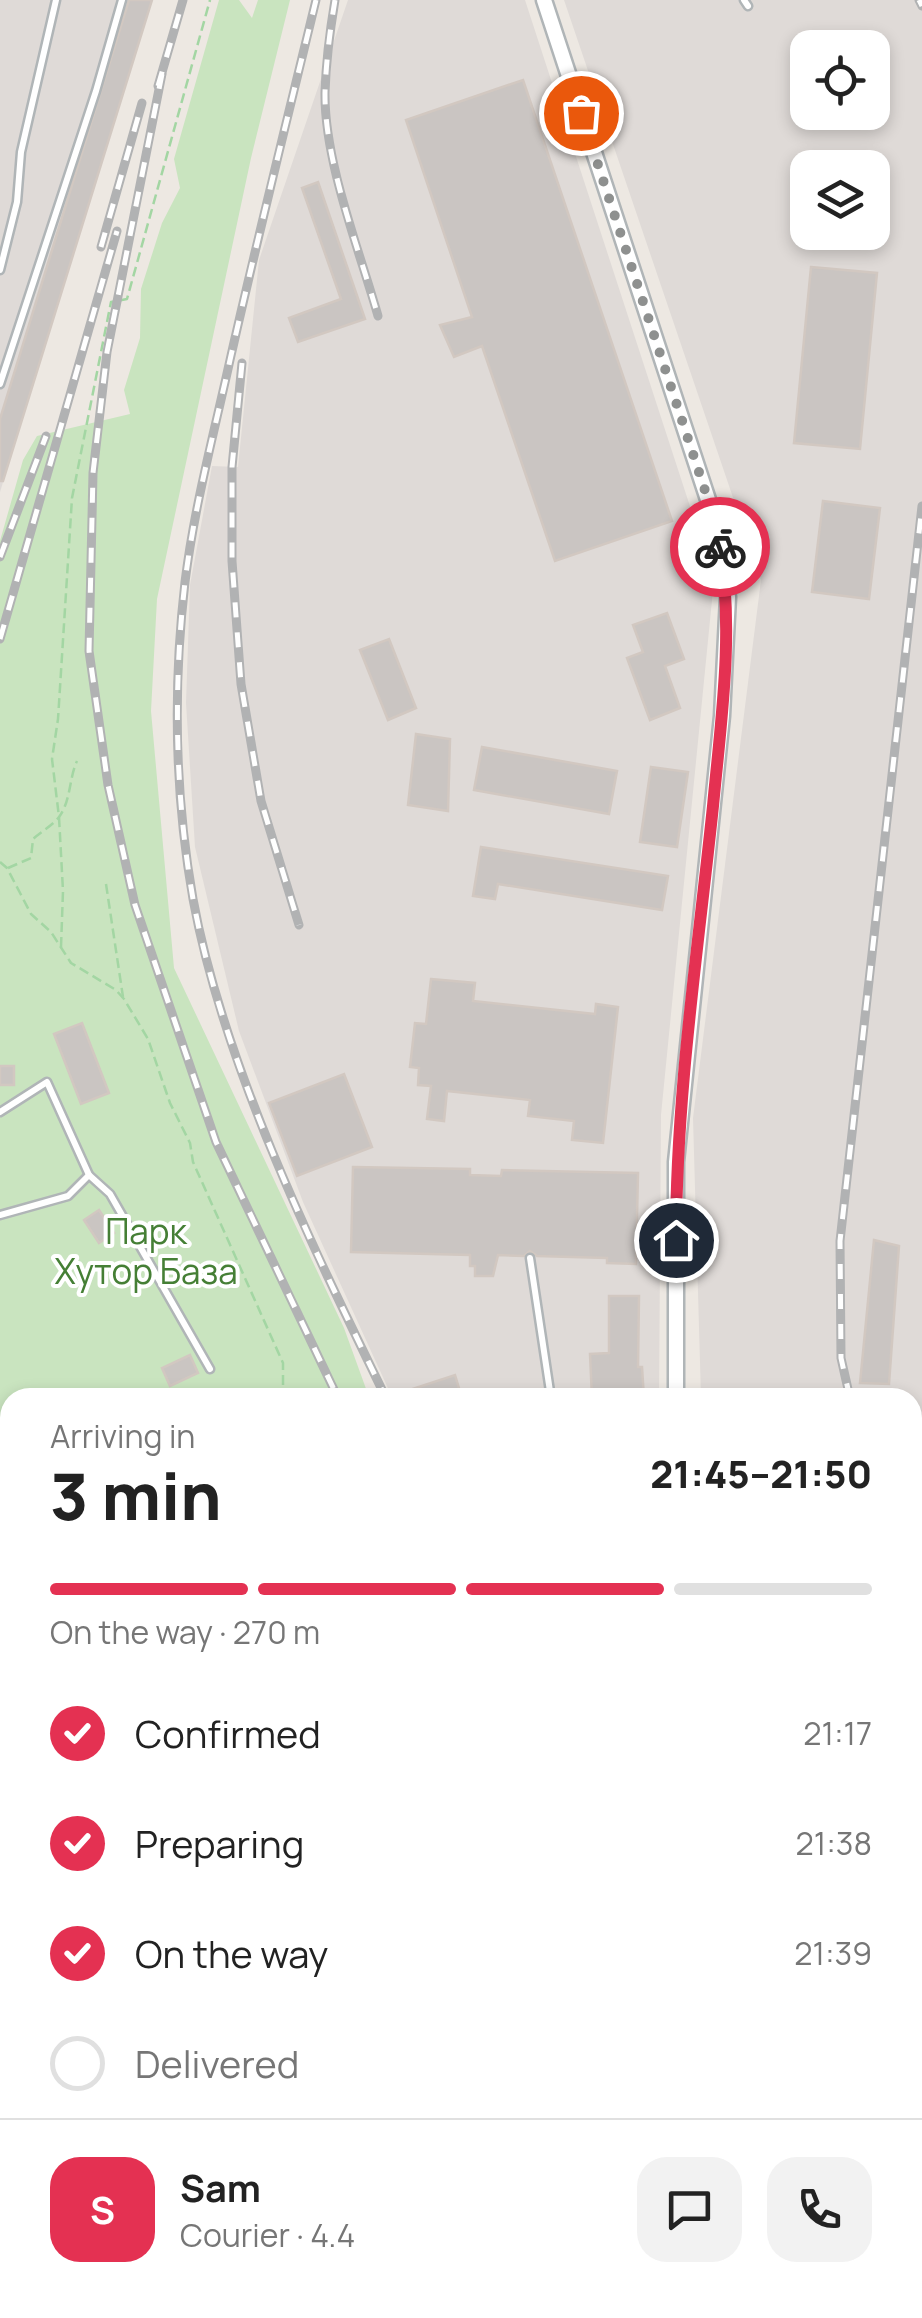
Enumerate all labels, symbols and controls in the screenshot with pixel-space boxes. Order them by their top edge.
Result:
map controls [790,30,890,250]
button: locate [790,30,890,130]
pin [539,71,624,156]
icon: bag [554,86,609,141]
button: layers [790,150,890,250]
courier [670,497,770,597]
icon: bike [693,520,748,575]
pin [634,1198,719,1283]
park label: Парк Хутор База [54,1207,238,1295]
icon: home [649,1213,704,1268]
text: Arriving in [50,1414,195,1458]
text: 21:45–21:50 [650,1447,872,1499]
text: 3 min [50,1451,222,1540]
text: On the way · 270 m [50,1610,320,1654]
icon: check [50,1706,105,1761]
text: Confirmed [135,1707,321,1759]
text: 21:17 [803,1711,872,1755]
icon: check [50,1816,105,1871]
text: Preparing [135,1817,304,1869]
text: 21:38 [795,1821,872,1865]
icon: check [50,1926,105,1981]
text: On the way [135,1927,328,1979]
text: 21:39 [794,1931,872,1975]
text: Delivered [135,2037,299,2089]
button: chat [637,2157,742,2262]
button: phone [767,2157,872,2262]
text: Sam [180,2161,261,2213]
text: S [90,2183,115,2235]
text: Courier · 4.4 [180,2213,355,2257]

